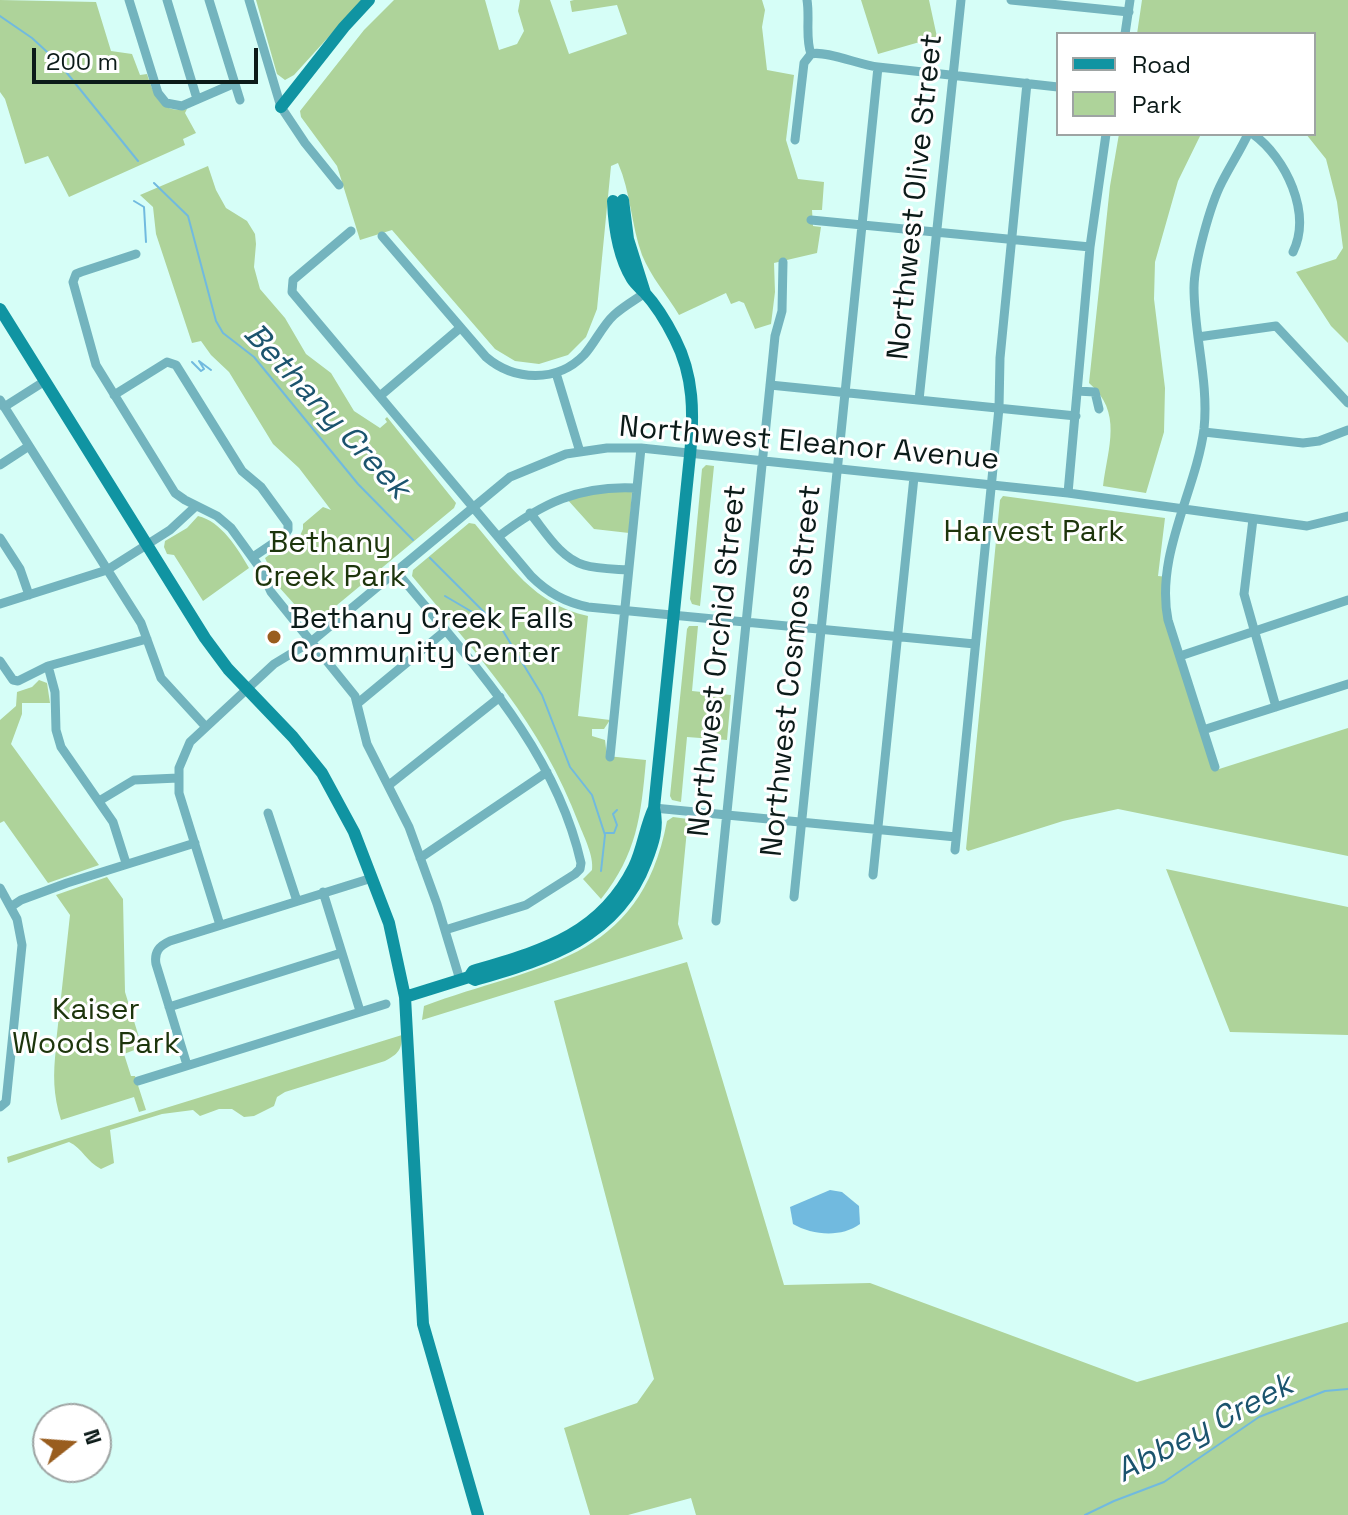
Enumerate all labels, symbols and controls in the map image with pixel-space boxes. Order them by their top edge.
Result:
scale bar [36,32,262,82]
street label: Northwest Olive Street [881,32,951,362]
legend [1056,32,1316,136]
text: 200 m [46,46,118,77]
text: Road [1132,49,1191,80]
text: Park [1132,89,1182,120]
water label: Bethany Creek [235,316,417,508]
street label: Northwest Eleanor Avenue [617,409,1001,479]
street label: Northwest Orchid Street [682,483,754,839]
street label: Northwest Cosmos Street [755,483,829,859]
park label: Harvest Park [944,515,1124,551]
park label: Bethany Creek Park [254,526,406,596]
place label: Bethany Creek Falls Community Center [290,602,574,672]
marker: Bethany Creek Falls Community Center [265,628,283,646]
park label: Kaiser Woods Park [12,993,180,1064]
water label: Abbey Creek [1110,1366,1300,1492]
north arrow [32,1403,112,1483]
text: N [77,1425,109,1448]

